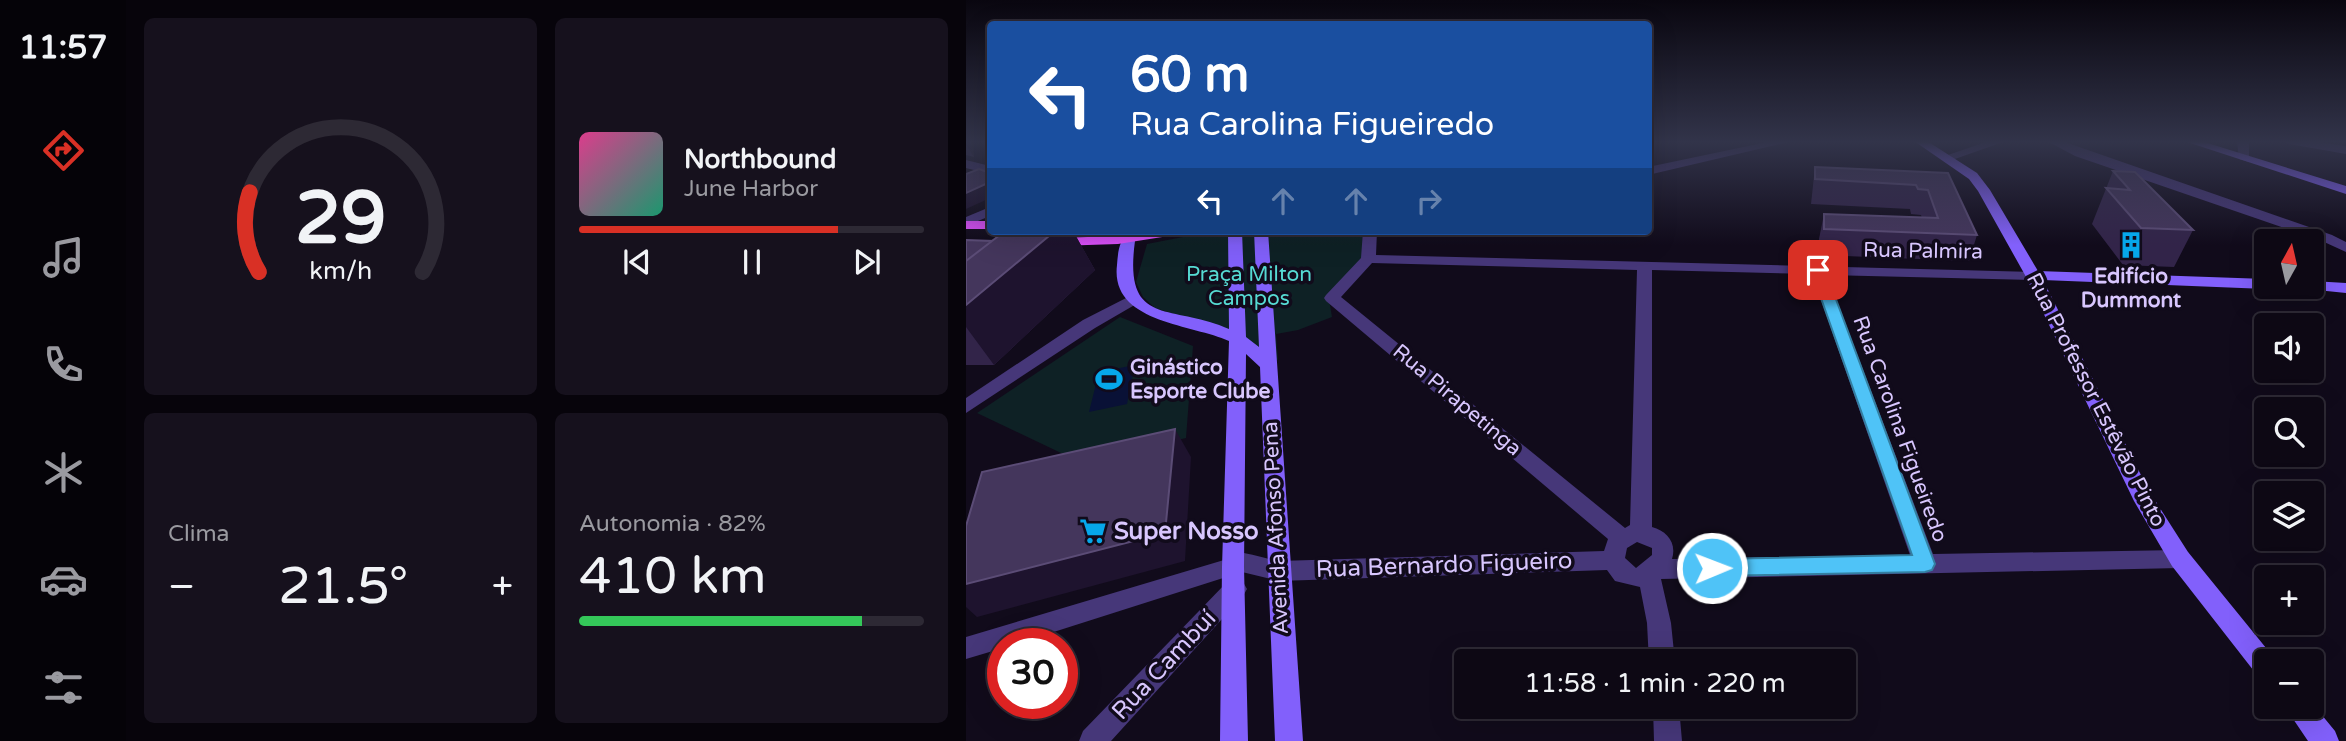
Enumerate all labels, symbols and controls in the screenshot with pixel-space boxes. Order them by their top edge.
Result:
text: 11:57 [19,29,107,67]
text: 60 m [1130,46,1249,105]
icon: left [1015,49,1106,140]
text: Rua Carolina Figueiredo [1130,106,1494,144]
icon: directions [39,126,88,175]
text: Northbound [684,144,836,175]
text: June Harbor [684,175,818,203]
text: 29 [295,176,386,264]
icon: left [1191,182,1229,220]
icon: ahead [1264,182,1302,220]
icon: ahead [1337,182,1375,220]
icon: right [1410,182,1448,220]
north arrow [2254,229,2324,299]
map controls [2254,229,2324,719]
building icon: Edifício Dummont [2116,230,2146,260]
icon: music [39,233,88,282]
street label: Rua Palmira [1863,237,1983,265]
pin [1788,240,1848,300]
icon: previous [618,243,656,281]
icon: pause [733,243,771,281]
icon: next [848,243,886,281]
icon: arrive [1799,251,1837,289]
text: km/h [309,256,372,286]
park label: Praça Milton Campos [1186,262,1312,311]
place label: Edifício Dummont [2081,264,2181,313]
street label: Rua Professor Estêvão Pinto [2021,269,2171,531]
street label: Rua Carolina Figueiredo [1847,312,1953,546]
button: sound [2254,313,2324,383]
street label: Rua Pirapetinga [1388,339,1526,461]
icon: phone [39,340,88,389]
place label: Ginástico Esporte Clube [1130,355,1270,404]
sports icon: Ginástico Esporte Clube [1094,364,1124,394]
button: search [2254,397,2324,467]
street label: Avenida Afonso Pena [1258,421,1294,635]
icon: climate [39,448,88,497]
button: layers [2254,481,2324,551]
text: Autonomia · 82% [579,510,766,538]
supermarket icon: Super Nosso [1078,516,1108,546]
place label: Super Nosso [1114,517,1259,546]
text: Clima [168,520,229,548]
position arrow [1675,531,1749,605]
text: 410 km [579,545,767,608]
street label: Rua Bernardo Figueiro [1315,546,1573,584]
icon: car [39,555,88,604]
text: 21.5° [278,555,408,618]
text: − [168,564,195,610]
text: + [492,564,513,610]
button: + [2254,565,2324,635]
street label: Rua Cambuí [1106,604,1222,726]
speed limit sign: 30 [987,628,1078,719]
button: − [2254,649,2324,719]
icon: filters [39,663,88,712]
text: 11:58 · 1 min · 220 m [1524,668,1786,699]

